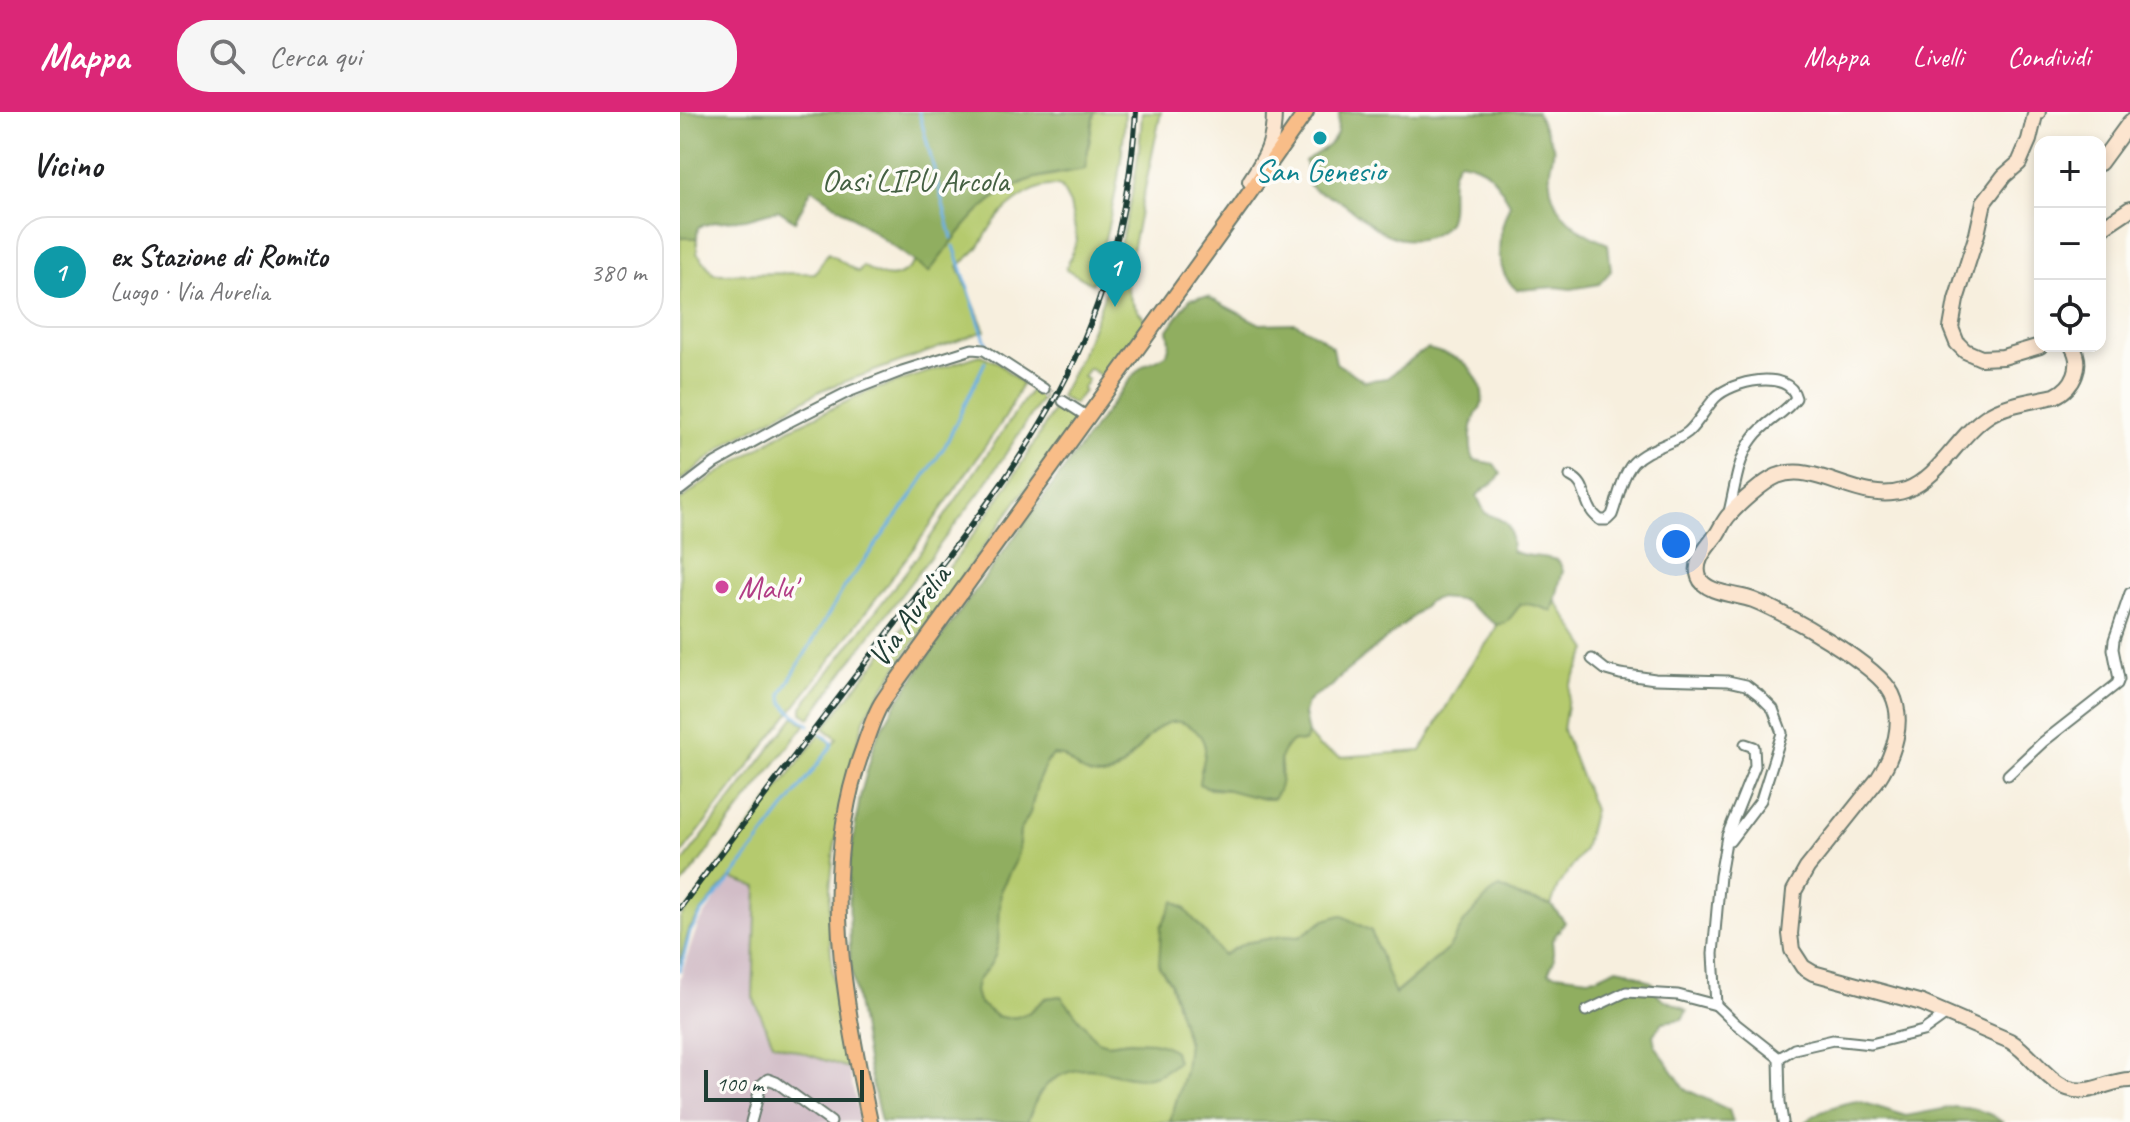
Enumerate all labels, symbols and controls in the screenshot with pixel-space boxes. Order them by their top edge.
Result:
search box [177,20,737,92]
text: Mappa [40,33,129,80]
icon: search [205,34,249,78]
text: Cerca qui [269,37,362,75]
text: Mappa [1804,39,1869,74]
text: Livelli [1913,39,1963,74]
text: Condividi [2007,39,2090,74]
marker: San Genesio [1311,129,1329,147]
map controls [2034,136,2106,352]
button: + [2034,136,2106,208]
text: Vicino [32,143,102,186]
place label: San Genesio [1255,150,1389,191]
park label: Oasi LIPU Arcola [821,160,1011,201]
button: − [2034,208,2106,280]
text: ex Stazione di Romito [110,237,328,275]
pin: 1 [1089,241,1141,307]
text: 1 [54,256,66,289]
text: 380 m [590,256,646,289]
text: Luogo · Via Aurelia [110,275,269,308]
button: locate [2034,280,2106,352]
your location [1656,524,1696,564]
street label: Via Aurelia [858,554,962,675]
place label: Malu' [738,567,802,608]
marker: Malu' [713,578,731,596]
scale bar [704,1066,864,1102]
text: 100 m [716,1070,763,1098]

